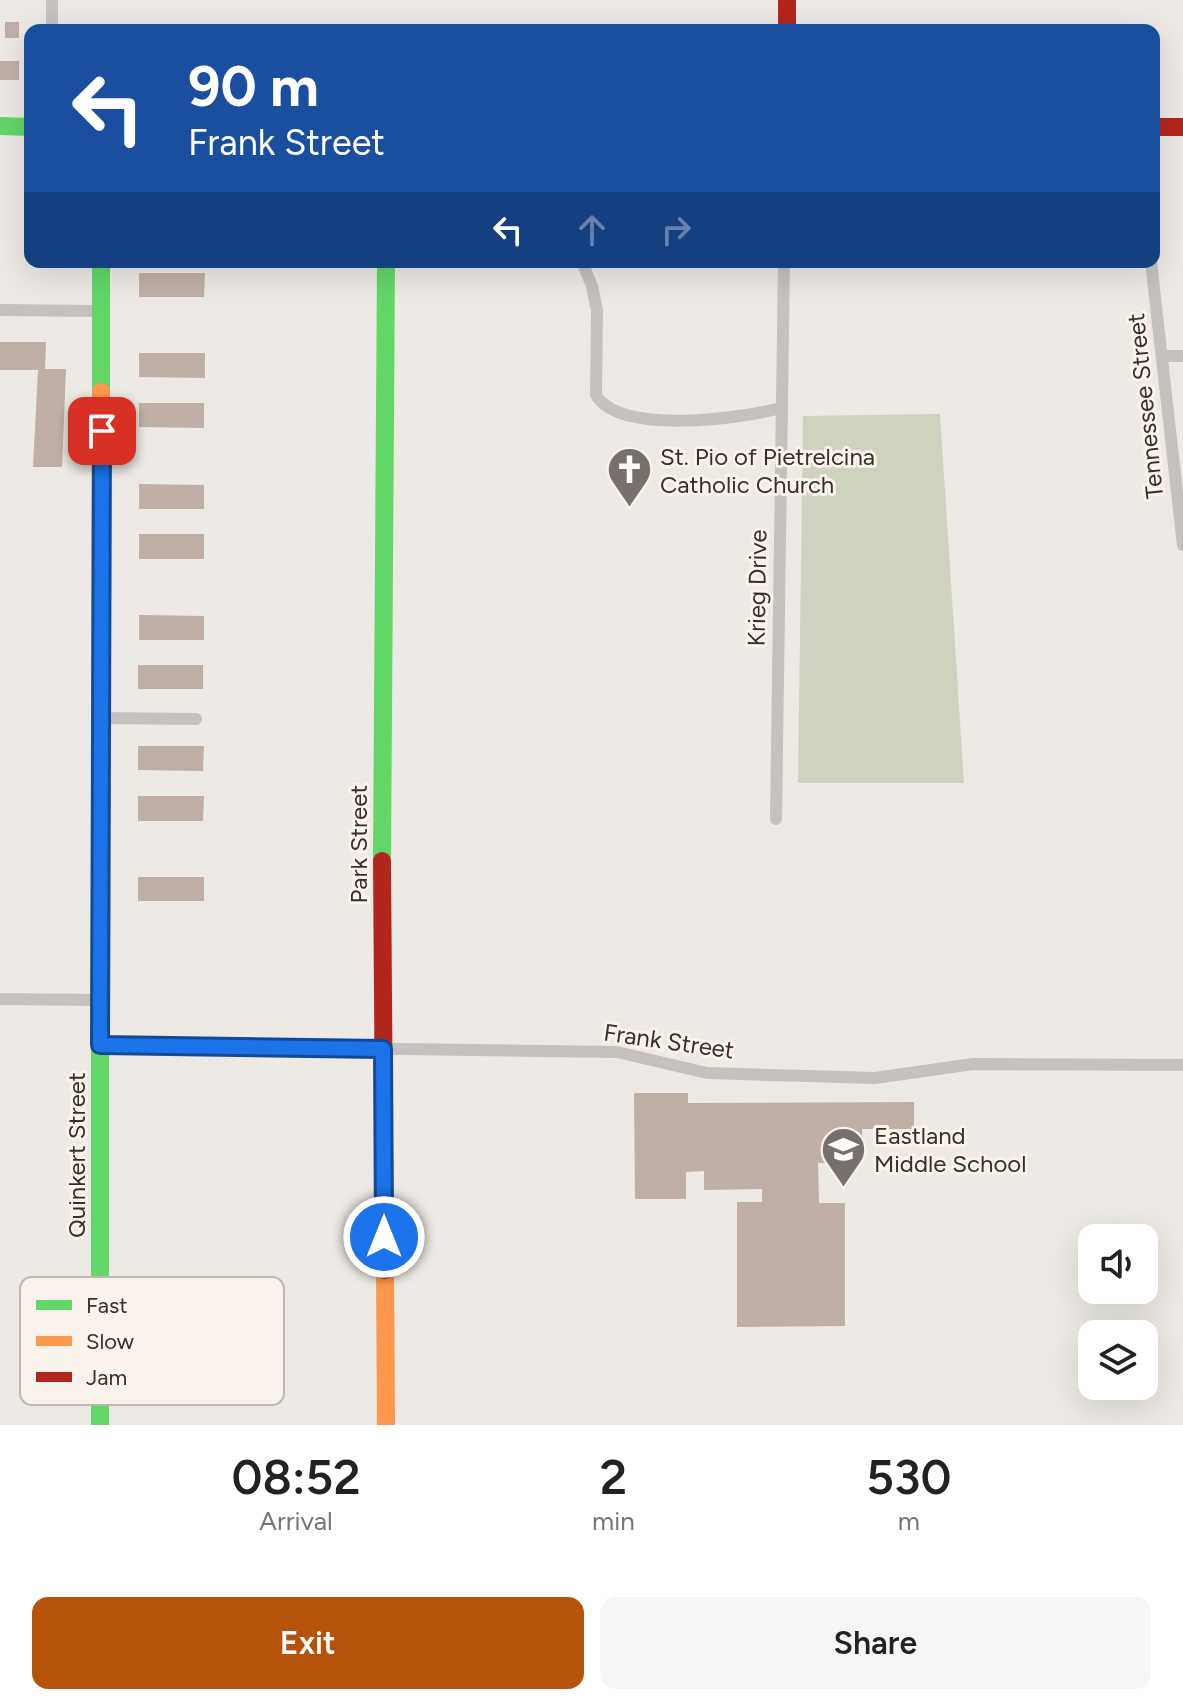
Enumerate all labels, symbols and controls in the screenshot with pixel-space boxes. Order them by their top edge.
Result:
text: 90 m [188,53,319,120]
icon: left [56,56,160,160]
text: Frank Street [188,121,385,164]
icon: left [486,208,530,252]
icon: ahead [570,208,614,252]
icon: right [654,208,698,252]
street label: Tennessee Street [1121,312,1169,500]
pin [68,397,136,465]
icon: arrive [80,409,124,453]
place label: St. Pio of Pietrelcina Catholic Church [660,442,875,499]
church icon: St. Pio of Pietrelcina Catholic Church [605,446,653,509]
street label: Krieg Drive [741,529,773,647]
street label: Park Street [344,785,373,903]
street label: Frank Street [602,1018,736,1064]
street label: Quinkert Street [62,1072,91,1238]
place label: Eastland Middle School [874,1121,1027,1178]
school or university icon: Eastland Middle School [819,1125,867,1188]
position arrow [342,1195,426,1279]
map controls [1078,1224,1158,1400]
button: sound [1078,1224,1158,1304]
legend [20,1277,284,1405]
text: Fast [86,1292,128,1319]
button: layers [1078,1320,1158,1400]
text: Slow [86,1328,135,1355]
text: Jam [86,1364,127,1391]
text: 08:52 [232,1448,361,1506]
text: 2 [600,1448,627,1506]
text: 530 [866,1448,951,1506]
text: Arrival [259,1505,333,1537]
text: min [592,1505,635,1537]
text: m [898,1505,920,1537]
button: Exit [32,1597,584,1689]
button: Share [600,1597,1151,1689]

